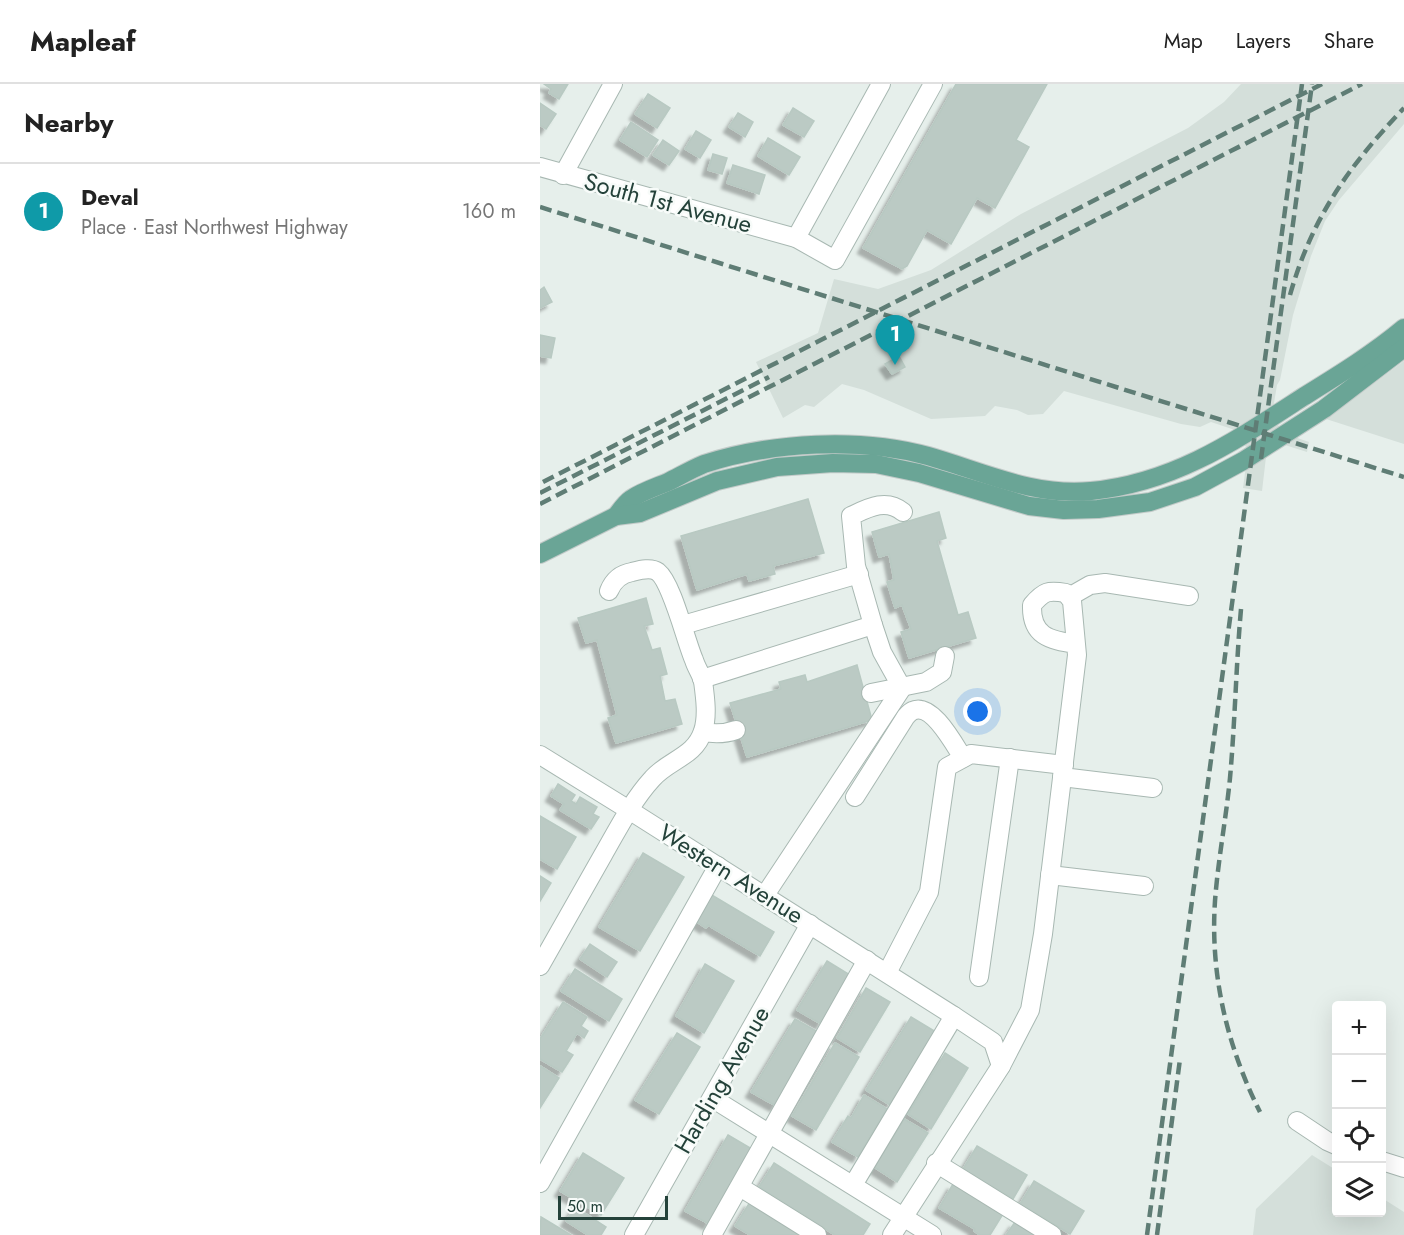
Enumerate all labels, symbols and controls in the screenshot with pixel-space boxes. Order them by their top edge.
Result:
text: Mapleaf [30,21,136,62]
text: Map [1164,26,1203,56]
text: Layers [1236,26,1291,56]
text: Share [1324,26,1374,56]
text: Nearby [24,104,113,142]
street label: South 1st Avenue [580,163,756,242]
text: Deval [81,181,139,213]
text: 1 [38,197,49,226]
text: 160 m [462,197,516,226]
text: Place · East Northwest Highway [81,213,348,242]
pin: 1 [876,316,914,365]
your location [963,697,992,726]
street label: Western Avenue [652,815,810,932]
street label: Harding Avenue [665,1000,778,1160]
map controls [1332,1001,1386,1217]
button: + [1332,1001,1386,1055]
button: − [1332,1055,1386,1109]
button: locate [1332,1109,1386,1163]
button: layers [1332,1163,1386,1217]
scale bar [558,1193,668,1220]
text: 50 m [567,1195,603,1218]

